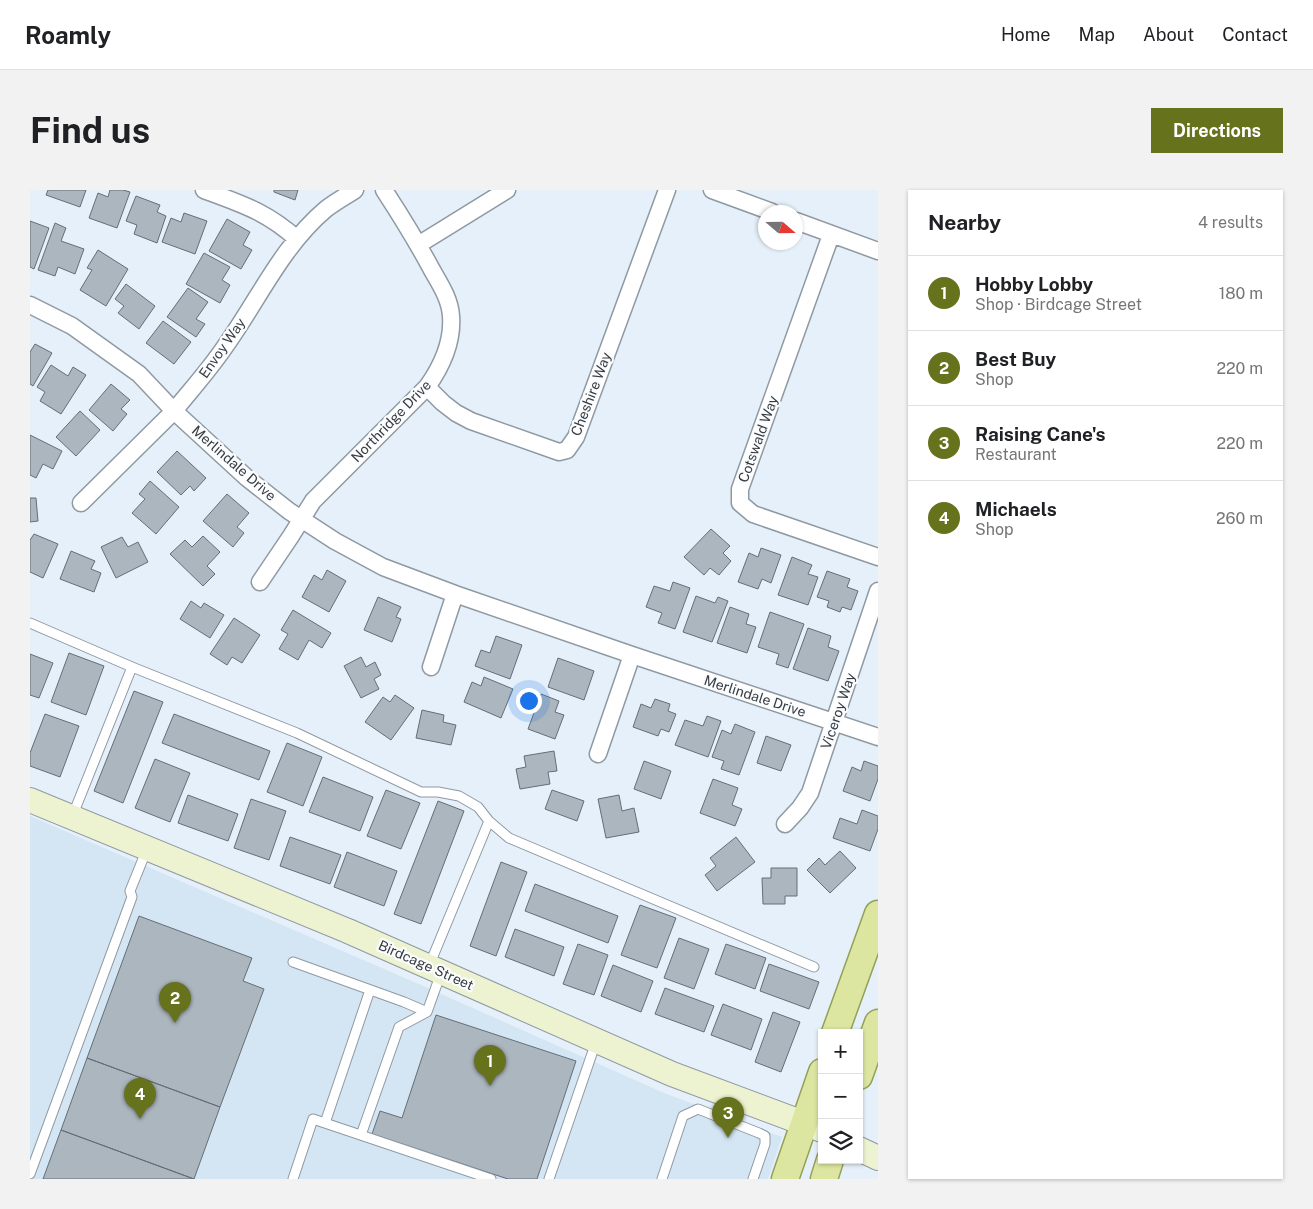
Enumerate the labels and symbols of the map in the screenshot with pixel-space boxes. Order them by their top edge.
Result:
north arrow [758,205,803,250]
street label: Envoy Way [196,315,249,381]
street label: Cheshire Way [568,349,614,438]
street label: Northridge Drive [348,377,434,465]
street label: Cotswald Way [735,393,781,485]
street label: Merlindale Drive [189,422,279,504]
street label: Viceroy Way [817,670,859,751]
street label: Merlindale Drive [702,672,808,720]
your location [516,688,542,714]
street label: Birdcage Street [376,937,476,993]
pin: 2 [159,982,191,1023]
pin: 1 [474,1045,506,1086]
pin: 4 [124,1078,156,1119]
pin: 3 [712,1097,744,1138]

